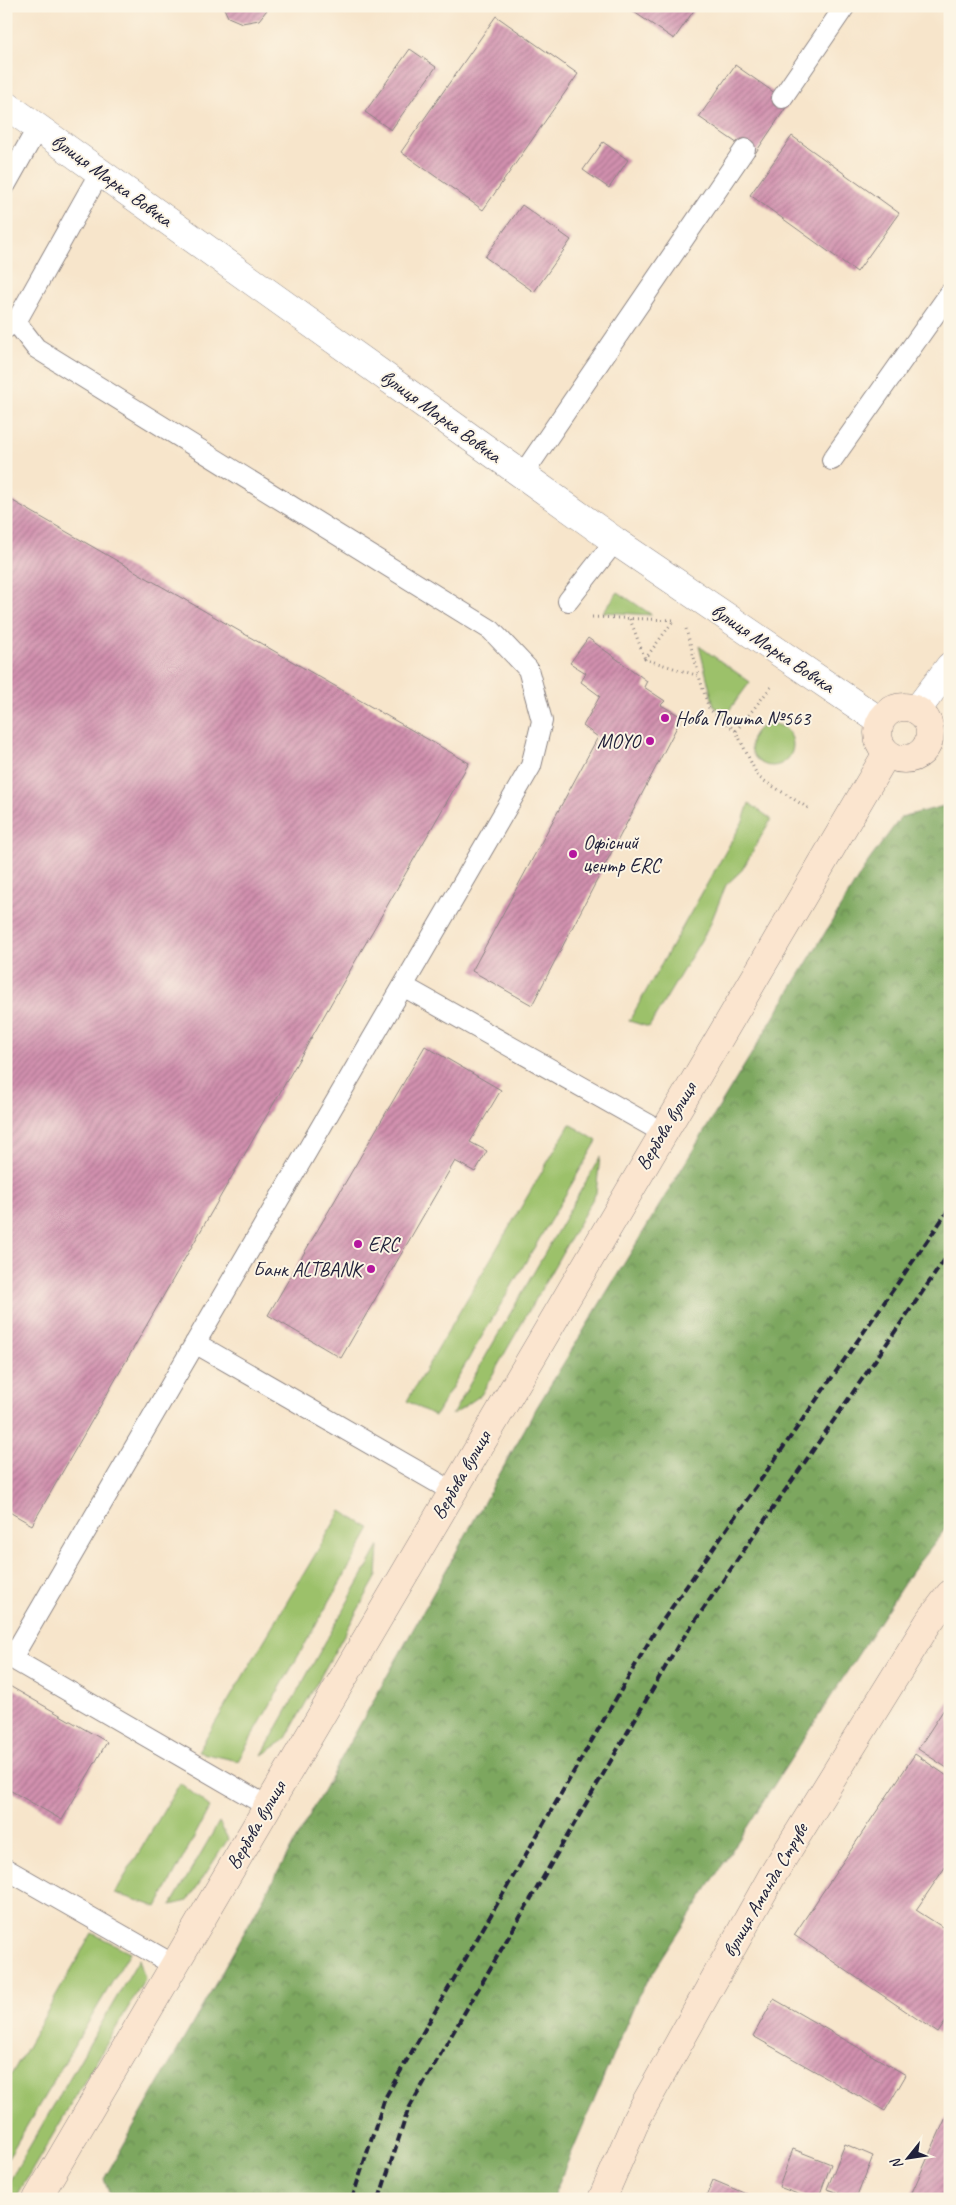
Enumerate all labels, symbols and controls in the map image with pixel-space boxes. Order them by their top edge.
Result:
street label: вулиця Марка Вовчка [47,128,178,233]
street label: вулиця Марка Вовчка [376,364,507,469]
street label: вулиця Марка Вовчка [707,598,840,699]
place label: Нова Пошта №563 [675,706,812,731]
marker: Нова Пошта №563 [659,712,671,724]
place label: MOYO [597,729,642,754]
marker: MOYO [644,735,656,747]
place label: Офісний центр ERC [583,830,663,878]
marker: Офісний центр ERC [567,848,579,860]
street label: Вербова вулиця [630,1076,703,1175]
place label: ERC [368,1232,401,1257]
marker: ERC [352,1238,364,1250]
place label: Банк ALTBANK [253,1257,364,1282]
marker: Банк ALTBANK [365,1263,377,1275]
street label: Вербова вулиця [426,1424,497,1524]
street label: Вербова вулиця [221,1774,292,1874]
street label: вулиця Аманда Струве [717,1817,814,1961]
north arrow [884,2132,934,2182]
text: N [886,2154,907,2172]

